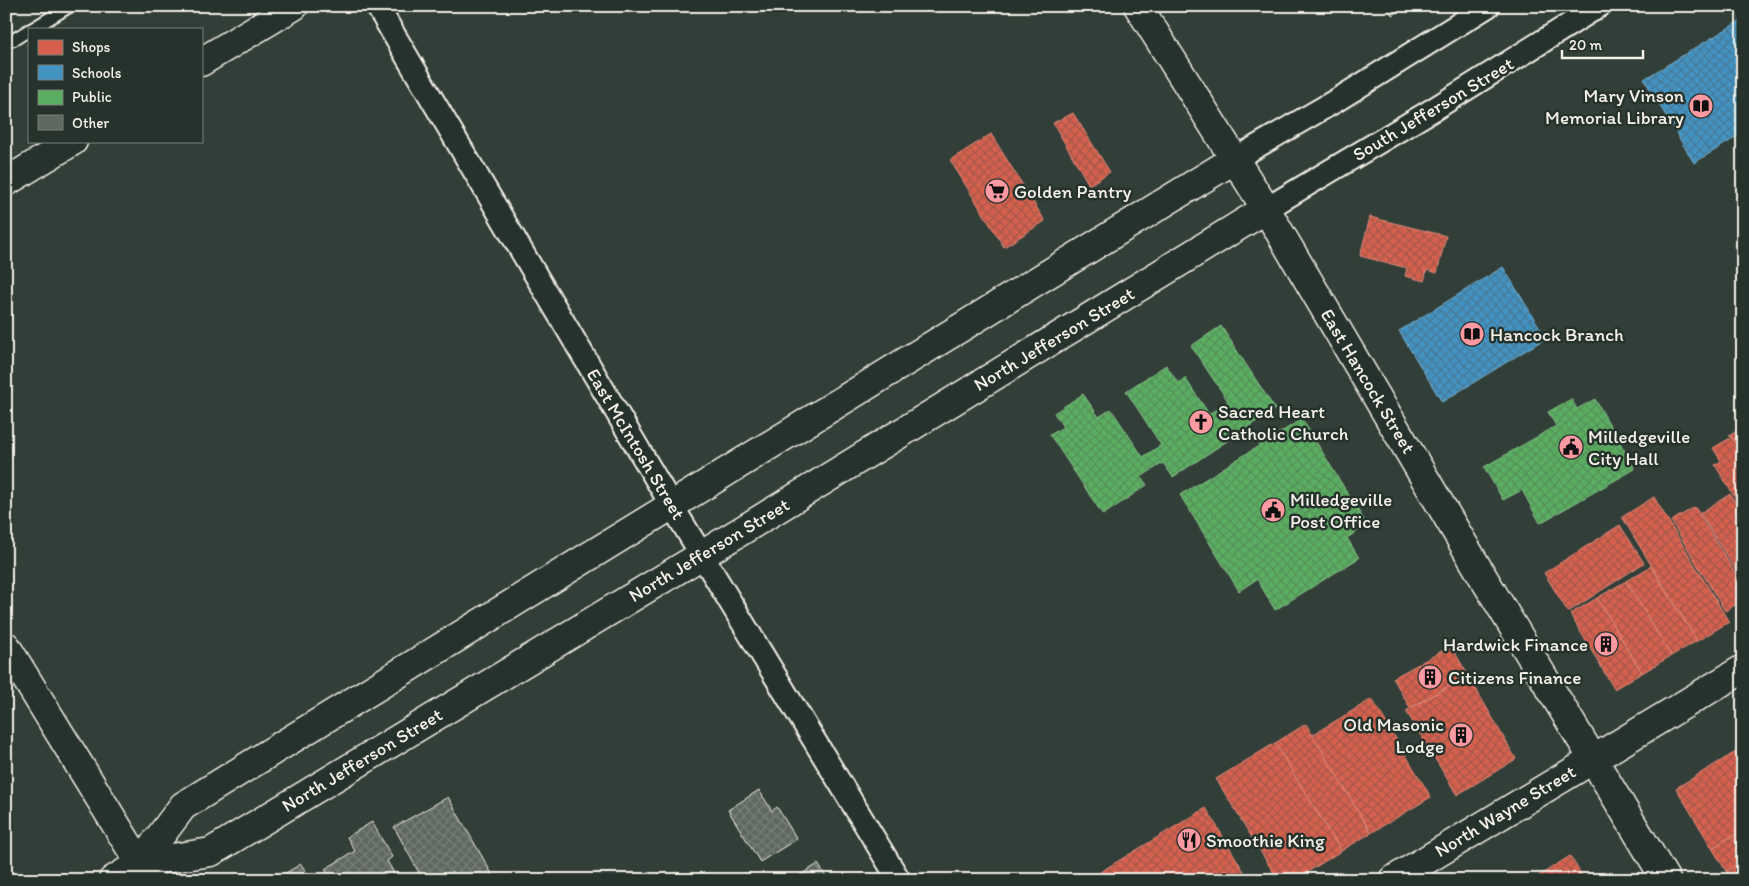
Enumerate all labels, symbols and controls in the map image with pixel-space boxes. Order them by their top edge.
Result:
legend [28,28,202,142]
scale bar [1562,28,1643,60]
text: 20 m [1569,36,1603,54]
text: Shops [72,38,111,56]
street label: South Jefferson Street [1348,52,1518,166]
text: Schools [72,64,122,82]
place label: Mary Vinson Memorial Library [1545,84,1684,129]
text: Public [72,88,112,106]
library icon: Mary Vinson Memorial Library [1688,93,1714,119]
text: Other [72,114,109,132]
supermarket icon: Golden Pantry [984,178,1010,204]
place label: Golden Pantry [1014,180,1132,203]
street label: North Jefferson Street [969,282,1139,396]
street label: East Hancock Street [1316,304,1420,458]
library icon: Hancock Branch [1459,321,1485,347]
place label: Hancock Branch [1490,323,1624,346]
street label: East McIntosh Street [582,364,690,524]
place label: Sacred Heart Catholic Church [1218,400,1349,445]
church icon: Sacred Heart Catholic Church [1188,409,1214,435]
place label: Milledgeville City Hall [1588,425,1690,470]
public building icon: Milledgeville City Hall [1558,434,1584,460]
place label: Milledgeville Post Office [1290,488,1392,533]
street label: North Jefferson Street [624,493,794,607]
public building icon: Milledgeville Post Office [1260,497,1286,523]
building icon: Hardwick Finance [1593,631,1619,657]
place label: Hardwick Finance [1443,633,1588,656]
building icon: Citizens Finance [1417,664,1443,690]
place label: Citizens Finance [1448,666,1581,689]
street label: North Jefferson Street [277,703,447,817]
place label: Old Masonic Lodge [1343,713,1444,758]
building icon: Old Masonic Lodge [1448,722,1474,748]
street label: North Wayne Street [1430,760,1580,862]
restaurant icon: Smoothie King [1176,827,1202,853]
place label: Smoothie King [1206,829,1325,852]

